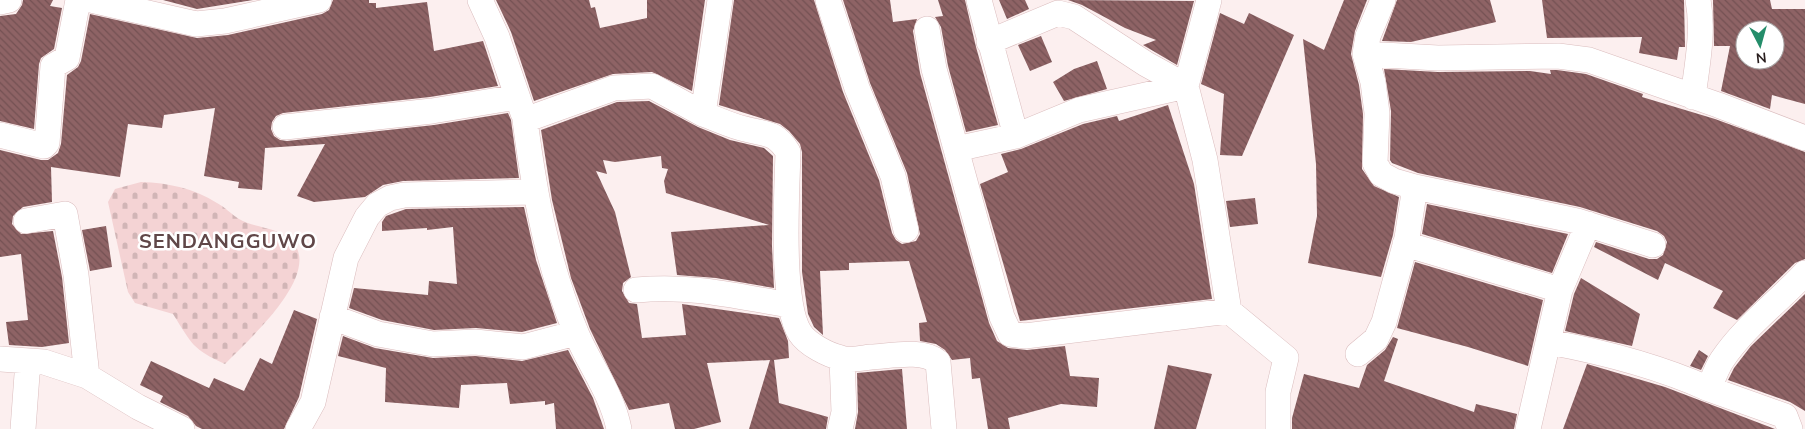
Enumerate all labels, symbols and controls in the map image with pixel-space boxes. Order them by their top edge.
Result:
north arrow [1735,20,1785,70]
text: N [1755,48,1768,67]
district label: SENDANGGUWO [139,228,317,253]

